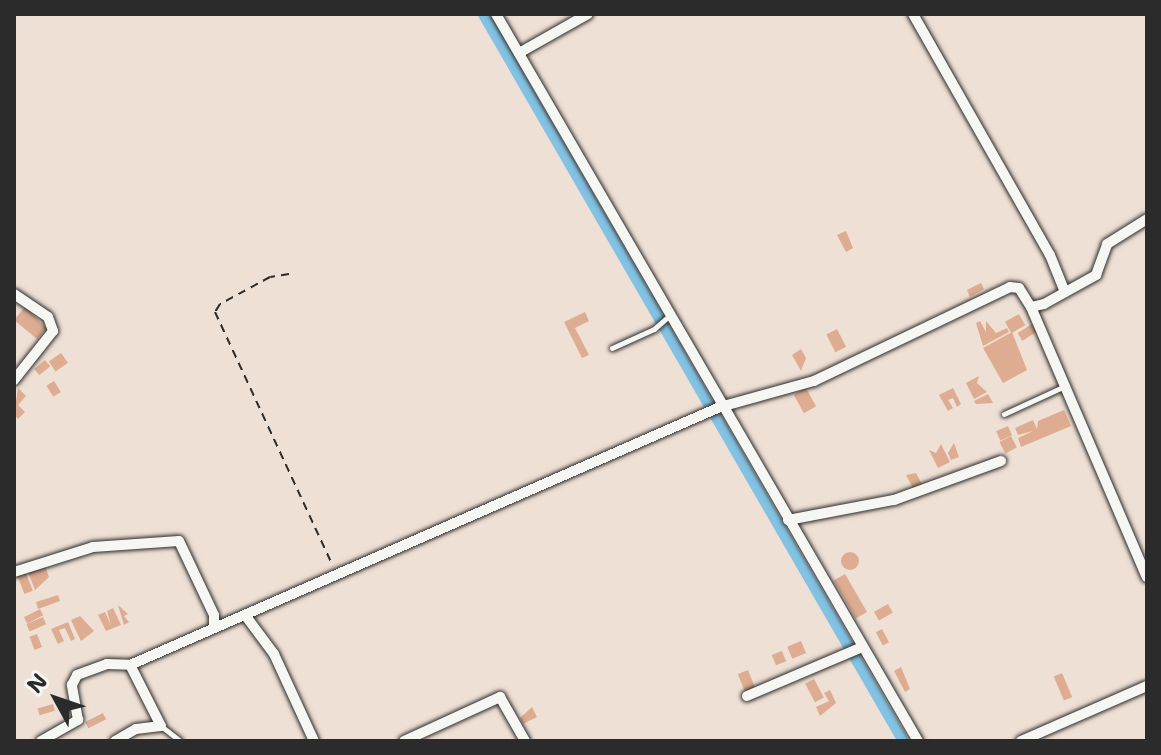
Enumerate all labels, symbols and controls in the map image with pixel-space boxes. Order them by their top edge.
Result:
north arrow [16,659,96,739]
text: N [21,667,54,699]

